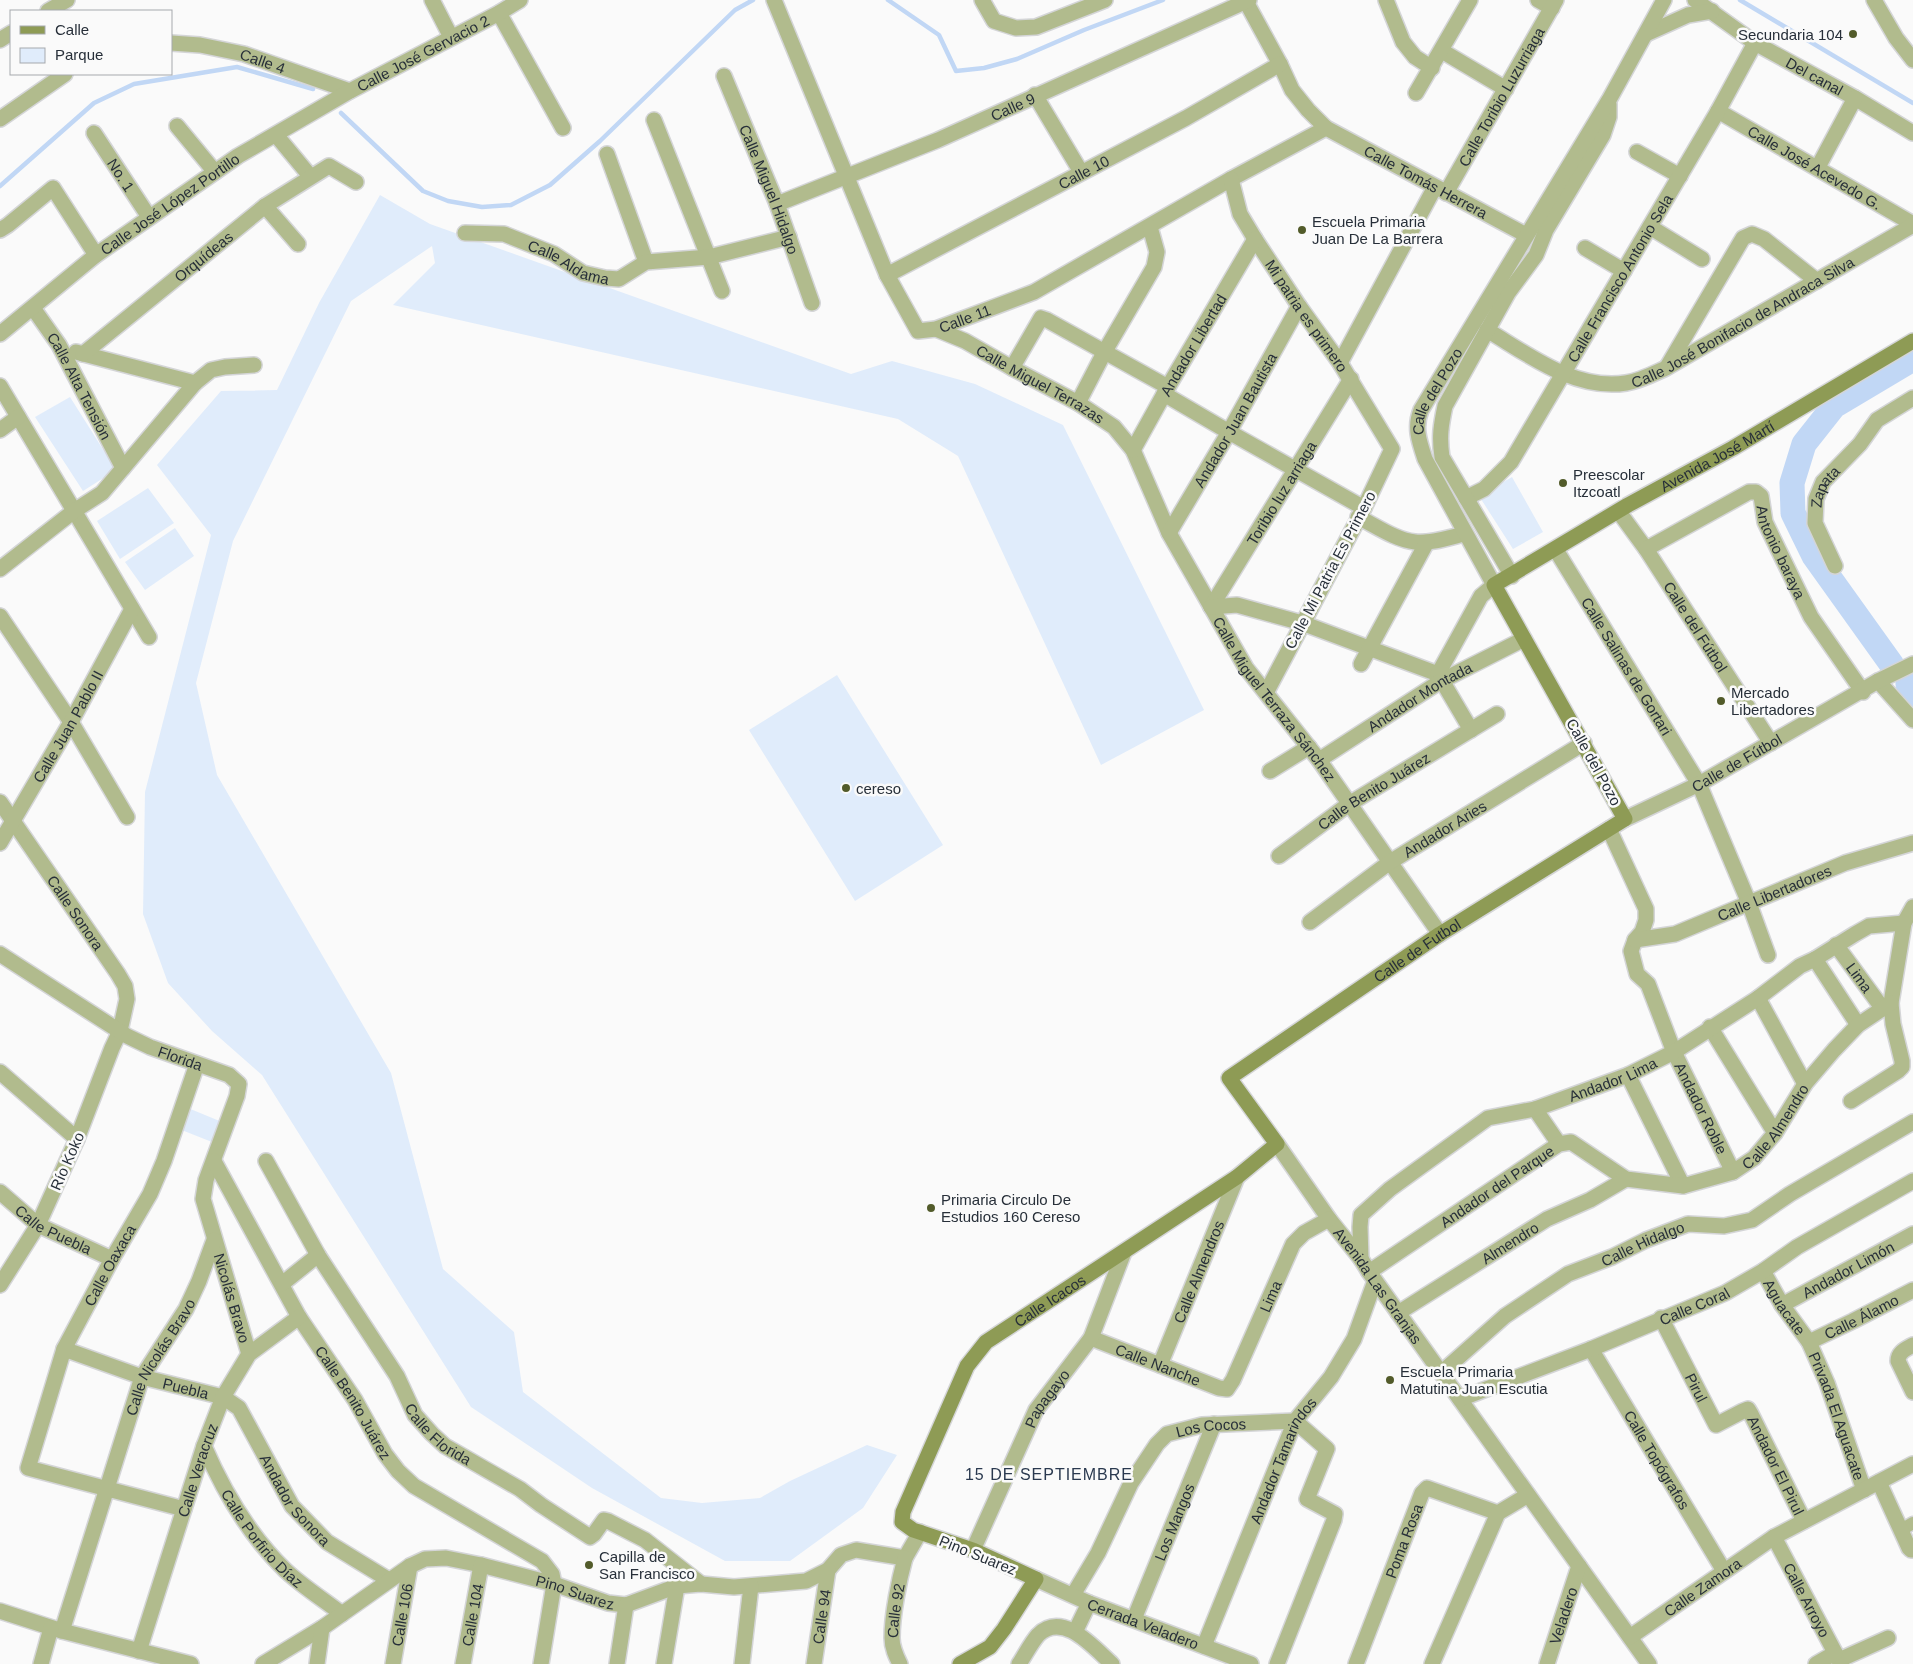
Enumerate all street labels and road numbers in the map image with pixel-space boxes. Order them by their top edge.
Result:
street label: Calle José Gervacio 2 [354,11,492,95]
street label: Calle Toribio Luzurriaga [1455,23,1548,169]
street label: Calle 4 [238,45,288,76]
street label: Del canal [1783,53,1846,98]
street label: Calle 9 [988,89,1037,124]
street label: Calle Miguel Hidalgo [736,122,802,256]
street label: Calle José Acevedo G. [1745,122,1885,213]
street label: Calle Tomás Herrera [1361,142,1491,222]
street label: Calle José López Portillo [97,150,242,258]
street label: Calle 10 [1055,151,1112,192]
street label: No. 1 [104,155,138,194]
street label: Calle Francisco Antonio Sela [1563,190,1676,365]
street label: Orquídeas [171,228,236,285]
street label: Calle Aldama [526,236,612,287]
street label: Calle José Bonifacio de Andraca Silva [1629,252,1857,390]
street label: Mi patria es primero [1262,256,1352,375]
street label: Andador Libertad [1156,291,1229,399]
street label: Calle 11 [936,301,993,336]
street label: Calle Alta Tensión [44,329,115,442]
street label: Calle Miguel Terrazas [973,341,1107,427]
street label: Calle del Pozo [1409,345,1465,436]
street label: Andador Juan Bautista [1190,349,1280,490]
street label: Avenida José Martí [1657,417,1778,495]
street label: Toribio luz arriaga [1243,437,1320,548]
street label: Zapata [1807,462,1843,508]
street label: Calle Mi Patria Es Primero [1281,488,1379,652]
street label: Antonio baraya [1754,504,1810,602]
street label: Calle del Fútbol [1661,578,1731,675]
street label: Calle Salinas de Gortari [1578,594,1676,738]
street label: Calle Miguel Terraza Sánchez [1210,614,1340,784]
street label: Andador Montada [1364,658,1475,735]
street label: Calle Juan Pablo II [29,667,106,785]
street label: Calle del Pozo [1563,716,1625,808]
street label: Calle de Fútbol [1689,730,1784,795]
street label: Calle Benito Juárez [1314,748,1433,833]
street label: Andador Aries [1400,797,1489,860]
street label: Calle Libertadores [1715,861,1834,924]
street label: Calle Sonora [44,872,108,954]
street label: Calle de Futbol [1370,915,1463,985]
street label: Lima [1843,959,1877,996]
street label: Florida [156,1042,206,1074]
street label: Andador Lima [1566,1053,1660,1104]
street label: Andador Roble [1672,1059,1731,1157]
street label: Calle Almendro [1738,1081,1812,1172]
street label: Río Koko [47,1129,87,1193]
street label: Andador del Parque [1437,1142,1557,1230]
street label: Calle Puebla [12,1201,95,1257]
street label: Calle Almendros [1170,1218,1227,1325]
street label: Almendro [1478,1218,1541,1267]
street label: Calle Hidalgo [1598,1218,1686,1269]
street label: Calle Oaxaca [80,1221,139,1309]
street label: Avenida Las Granjas [1331,1224,1426,1347]
street label: Andador Limón [1799,1238,1897,1301]
street label: Nicolás Bravo [211,1251,254,1345]
street label: Calle Icacos [1011,1271,1088,1330]
street label: Aguacate [1761,1276,1809,1338]
street label: Lima [1256,1277,1285,1314]
street label: Calle Coral [1657,1284,1732,1328]
street label: Calle Álamo [1821,1291,1901,1342]
street label: Calle Nicolás Bravo [122,1296,198,1418]
street label: Calle Nanche [1113,1340,1203,1389]
street label: Calle Benito Juárez [312,1342,395,1463]
street label: Privada El Aguacate [1806,1349,1868,1482]
street label: Papagayo [1021,1366,1073,1430]
street label: Pirul [1682,1370,1711,1405]
street label: Puebla [161,1374,211,1402]
street label: Andador Tamarindos [1246,1394,1320,1526]
street label: Calle Florida [402,1401,475,1468]
street label: Calle Topógrafos [1621,1407,1693,1512]
street label: Andador El Pirul [1745,1413,1808,1518]
street label: Los Cocos [1174,1415,1246,1440]
street label: Calle Veracruz [174,1421,221,1519]
street label: Andador Sonora [257,1451,334,1549]
street label: Los Mangos [1150,1481,1197,1563]
street label: Calle Porfirio Díaz [218,1486,307,1591]
street label: Poma Rosa [1381,1501,1426,1580]
street label: Pino Suarez [937,1532,1019,1578]
street label: Calle Zamora [1660,1554,1745,1619]
street label: Calle Arroyo [1781,1560,1834,1640]
street label: Pino Suarez [534,1571,615,1612]
street label: Calle 106 [388,1582,415,1647]
street label: Calle 104 [458,1582,486,1648]
street label: Calle 92 [883,1582,907,1638]
street label: Veladero [1546,1585,1580,1646]
street label: Calle 94 [809,1588,834,1645]
street label: Cerrada Veladero [1085,1595,1201,1652]

